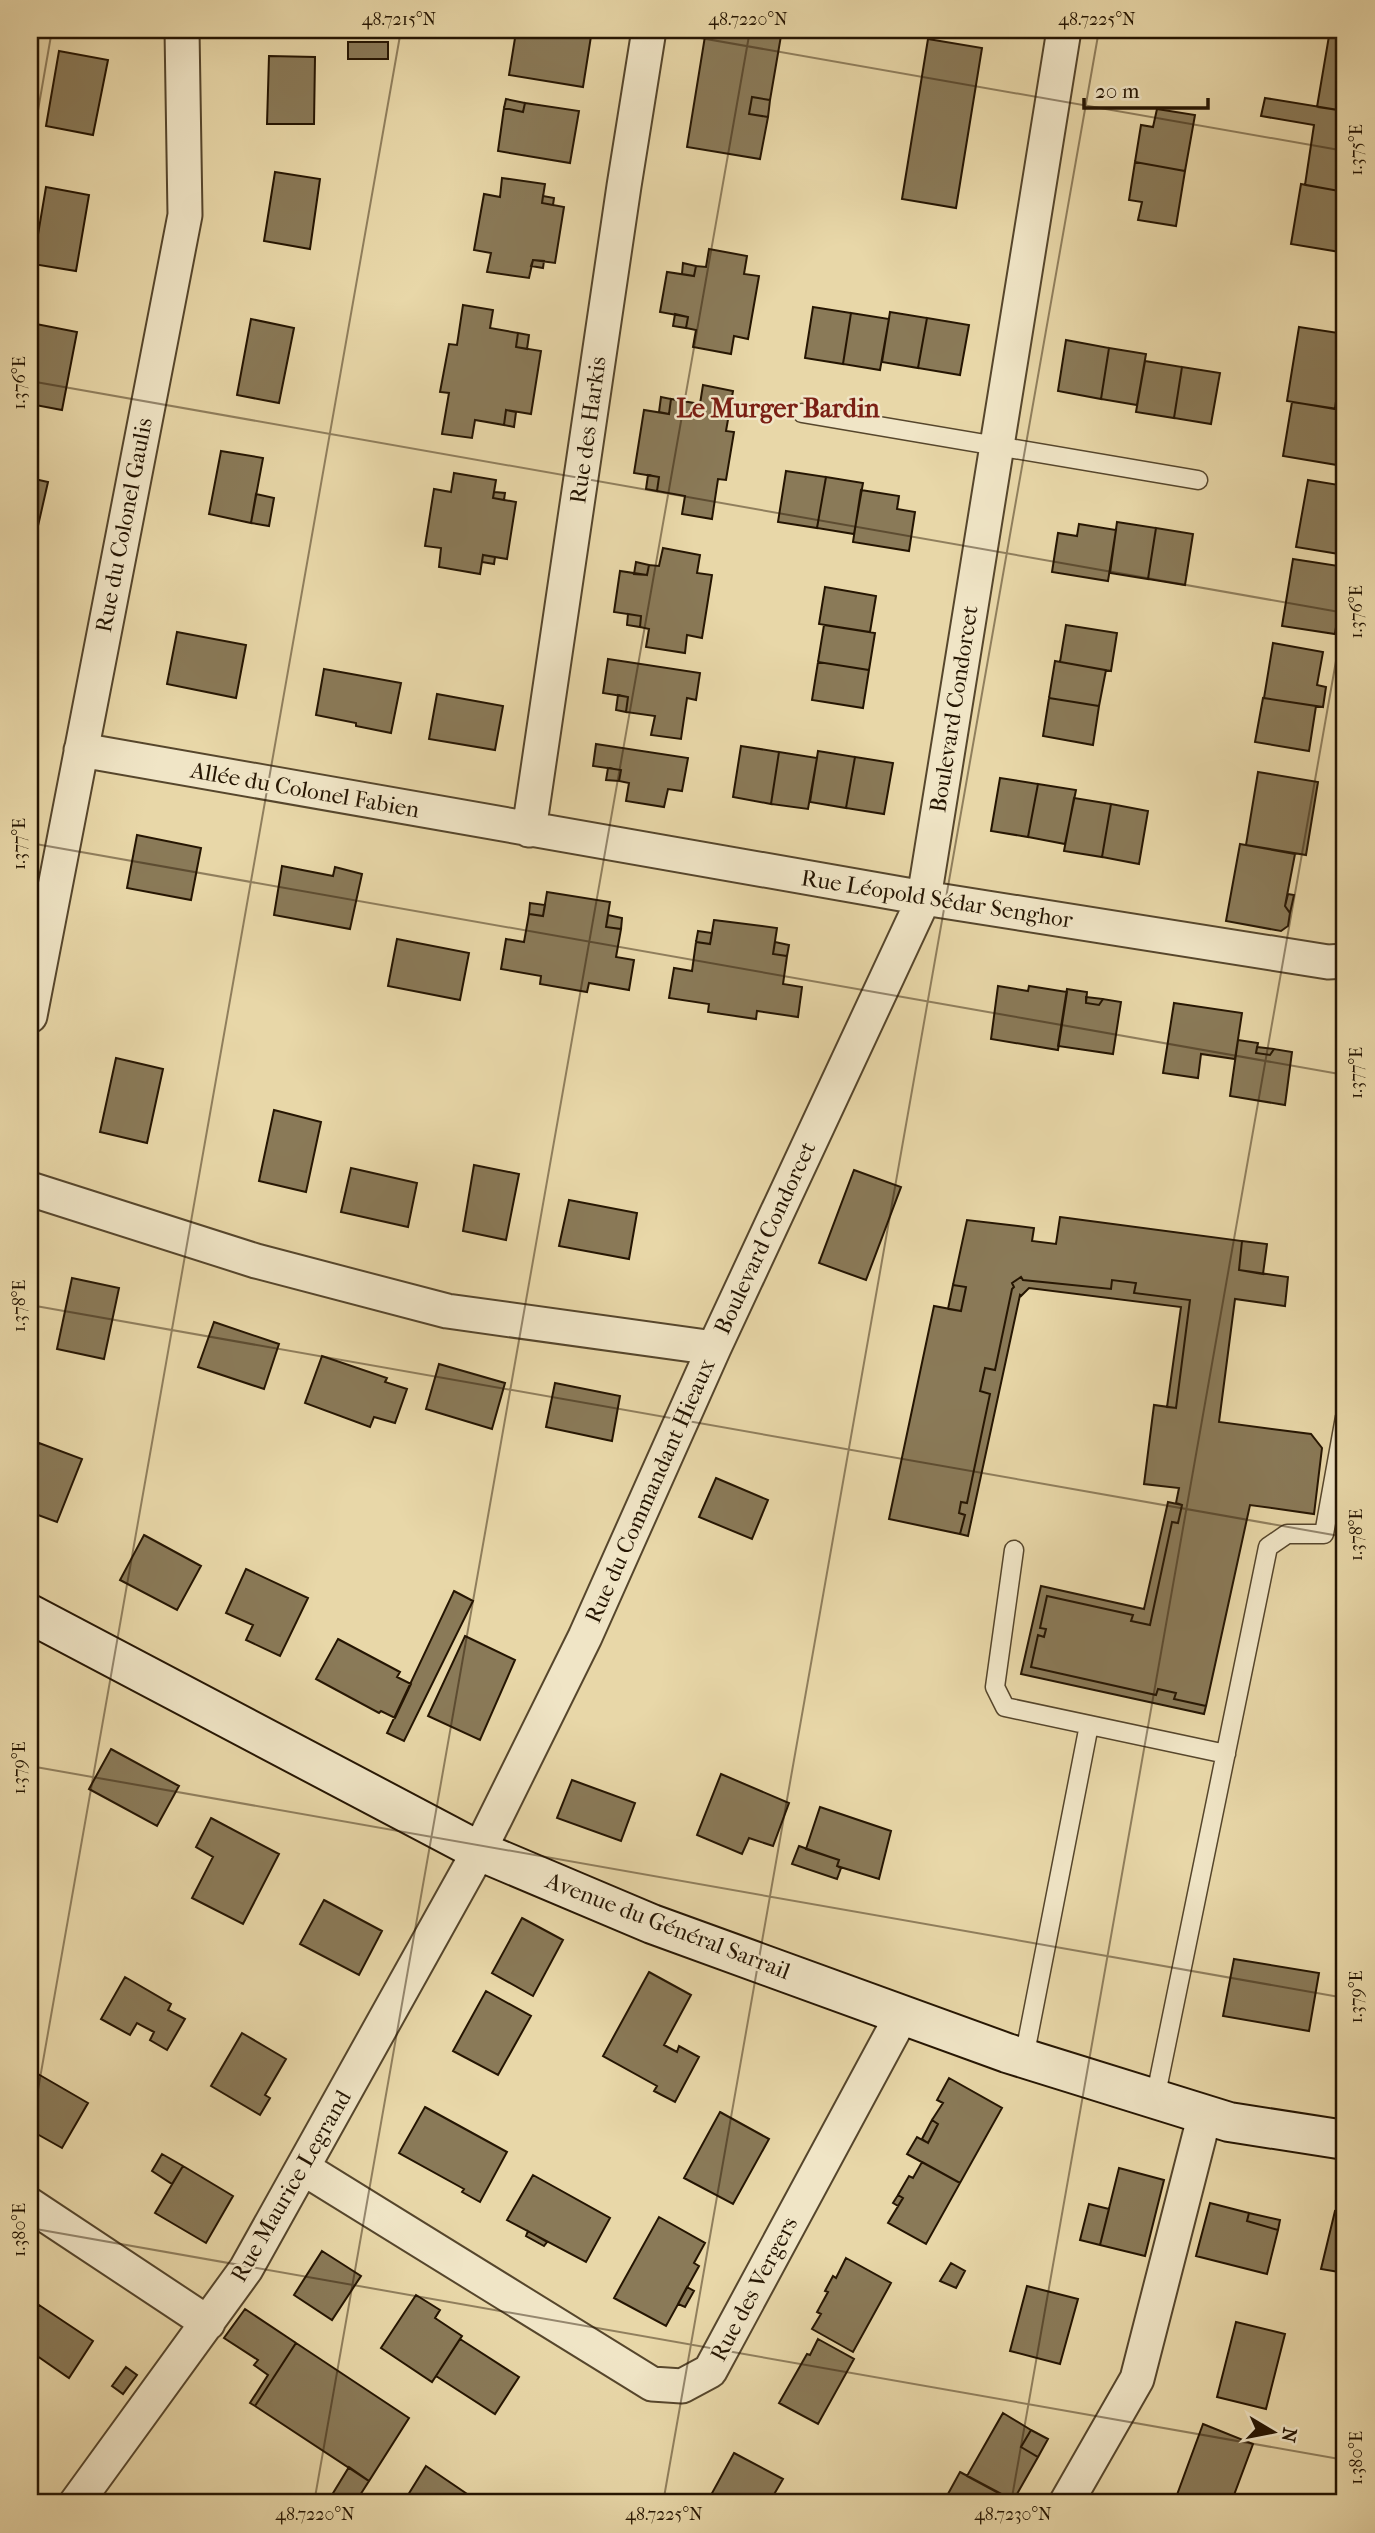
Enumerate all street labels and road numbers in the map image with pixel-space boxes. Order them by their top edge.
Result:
street label: Rue des Harkis [564,355,612,505]
street label: Rue du Colonel Gaulis [90,415,158,635]
street label: Boulevard Condorcet [924,603,984,815]
street label: Allée du Colonel Fabien [187,756,422,824]
street label: Rue Léopold Sédar Senghor [799,864,1075,934]
street label: Boulevard Condorcet [709,1137,821,1339]
street label: Rue du Commandant Hieaux [579,1355,721,1627]
street label: Avenue du Général Sarrail [541,1867,795,1985]
street label: Rue Maurice Legrand [225,2085,357,2287]
street label: Rue des Vergers [705,2212,803,2366]

